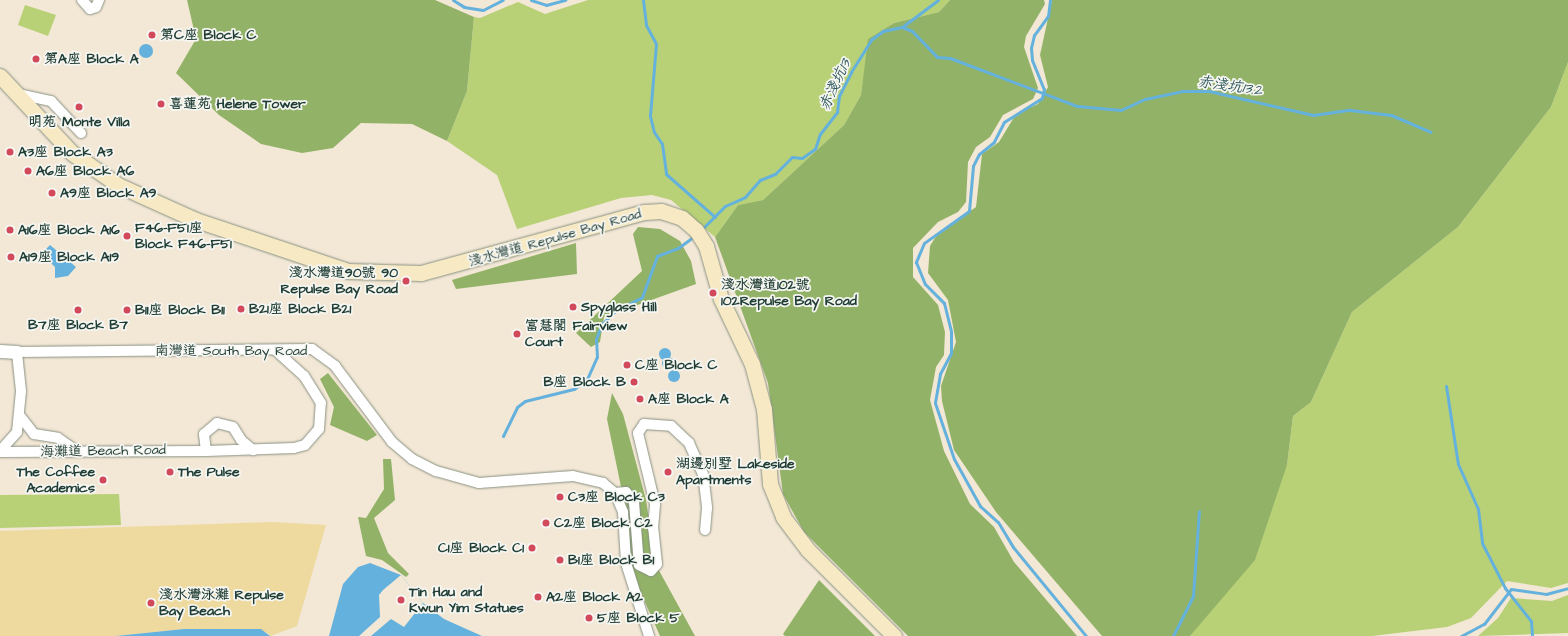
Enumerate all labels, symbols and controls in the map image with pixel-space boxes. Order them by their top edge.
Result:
place label: 第C座 Block C [160,27,257,43]
marker: 第C座 Block C [147,30,157,40]
place label: 第A座 Block A [44,51,139,67]
marker: 第A座 Block A [31,54,41,64]
water label: 赤淺坑13 [815,56,855,114]
water label: 赤淺坑13.2 [1196,73,1264,99]
place label: 喜蓮苑 Helene Tower [169,96,306,112]
marker: 喜蓮苑 Helene Tower [156,99,166,109]
marker: 明苑 Monte Villa [74,102,84,112]
place label: 明苑 Monte Villa [28,114,130,130]
place label: A3座 Block A3 [18,144,113,160]
marker: A3座 Block A3 [5,147,15,157]
place label: A6座 Block A6 [36,163,134,179]
marker: A6座 Block A6 [23,166,33,176]
place label: A9座 Block A9 [60,185,157,201]
marker: A9座 Block A9 [47,188,57,198]
street label: 淺水灣道 Repulse Bay Road [467,205,643,271]
place label: F46-F51座 Block F46-F51 [135,220,232,252]
place label: A16座 Block A16 [18,222,120,238]
marker: A16座 Block A16 [5,225,15,235]
marker: F46-F51座 Block F46-F51 [122,231,132,241]
place label: A19座 Block A19 [19,249,119,265]
marker: A19座 Block A19 [6,252,16,262]
place label: 淺水灣道90號 90 Repulse Bay Road [281,265,398,298]
marker: 淺水灣道90號 90 Repulse Bay Road [401,276,411,286]
place label: 淺水灣道102號 102Repulse Bay Road [721,277,857,310]
marker: 淺水灣道102號 102Repulse Bay Road [708,288,718,298]
place label: Spyglass Hill [581,299,657,315]
place label: B21座 Block B21 [249,301,351,317]
place label: B11座 Block B11 [135,302,225,318]
marker: Spyglass Hill [568,302,578,312]
marker: B21座 Block B21 [236,304,246,314]
marker: B7座 Block B7 [73,305,83,315]
marker: B11座 Block B11 [122,305,132,315]
place label: B7座 Block B7 [28,317,128,333]
place label: 富慧閣 Fairview Court [525,318,628,350]
marker: 富慧閣 Fairview Court [512,329,522,339]
street label: 南灣道 South Bay Road [155,343,307,359]
place label: C座 Block C [635,357,718,373]
marker: C座 Block C [622,360,632,370]
place label: B座 Block B [543,374,626,390]
marker: B座 Block B [629,377,639,387]
place label: A座 Block A [648,391,729,407]
marker: A座 Block A [635,394,645,404]
street label: 海灘道 Beach Road [40,442,166,460]
place label: 湖邊別墅 Lakeside Apartments [676,456,794,488]
place label: The Coffee Academics [17,464,95,496]
place label: The Pulse [178,464,240,480]
marker: The Pulse [165,467,175,477]
marker: 湖邊別墅 Lakeside Apartments [663,467,673,477]
marker: The Coffee Academics [98,475,108,485]
place label: C3座 Block C3 [568,489,665,505]
marker: C3座 Block C3 [555,492,565,502]
place label: C2座 Block C2 [554,515,653,531]
marker: C2座 Block C2 [541,518,551,528]
place label: C1座 Block C1 [438,540,524,556]
marker: C1座 Block C1 [527,543,537,553]
place label: B1座 Block B1 [568,552,654,568]
marker: B1座 Block B1 [555,555,565,565]
place label: Tin Hau and Kwun Yim Statues [409,584,524,616]
place label: 淺水灣泳灘 Repulse Bay Beach [159,587,284,620]
place label: A2座 Block A2 [546,589,643,605]
marker: A2座 Block A2 [533,592,543,602]
marker: Tin Hau and Kwun Yim Statues [396,595,406,605]
marker: 淺水灣泳灘 Repulse Bay Beach [146,598,156,608]
place label: 5座 Block 5 [597,610,680,626]
marker: 5座 Block 5 [584,613,594,623]

